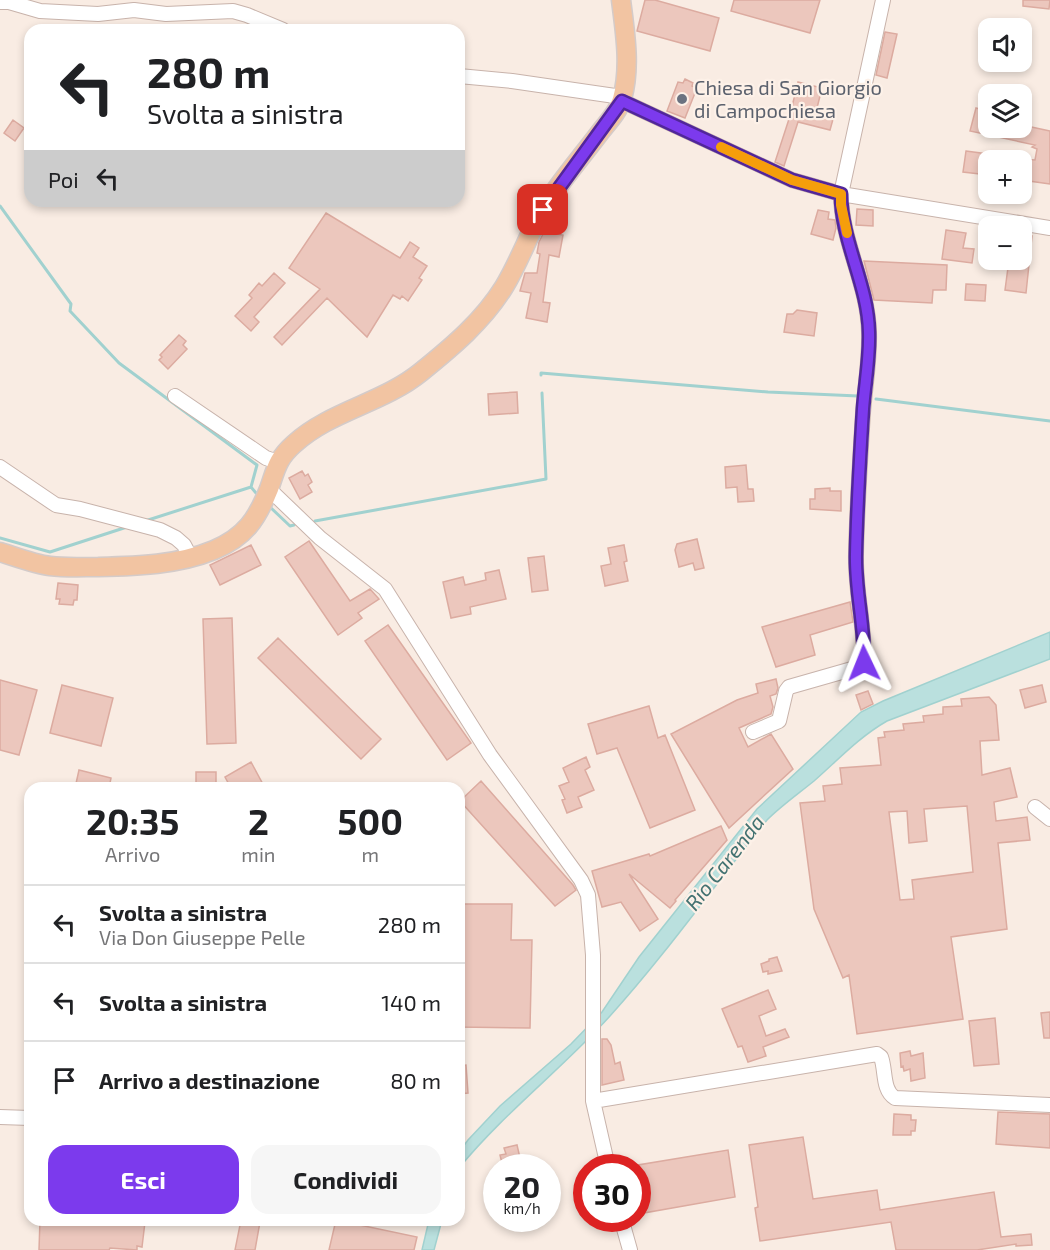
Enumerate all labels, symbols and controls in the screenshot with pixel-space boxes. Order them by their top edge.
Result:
map controls [978,18,1032,270]
button: sound [978,18,1032,72]
text: 280 m [147,46,270,96]
icon: left [48,48,126,126]
place label: Chiesa di San Giorgio di Campochiesa [694,75,882,122]
button: layers [978,84,1032,138]
marker: Chiesa di San Giorgio di Campochiesa [675,92,689,106]
text: Svolta a sinistra [147,97,344,129]
button: + [978,150,1032,204]
icon: left [91,162,124,195]
text: Poi [48,166,79,192]
pin [517,184,568,235]
icon: arrive [526,193,559,226]
button: − [978,216,1032,270]
position arrow [832,631,896,695]
text: 20:35 [86,799,179,842]
text: 2 [248,799,269,842]
text: 500 [338,799,403,842]
water label: Rio Carenda [679,809,769,915]
text: Arrivo [105,842,160,866]
text: min [241,842,275,866]
text: m [361,842,379,866]
text: Svolta a sinistra [99,899,267,925]
icon: left [48,908,81,941]
text: 280 m [378,911,441,937]
text: Via Don Giuseppe Pelle [99,925,306,949]
icon: left [48,986,81,1019]
text: Svolta a sinistra [99,989,267,1015]
text: 140 m [381,989,441,1015]
icon: arrive [48,1064,81,1097]
text: Arrivo a destinazione [99,1067,320,1093]
text: 80 m [390,1067,441,1093]
button: Esci [48,1145,239,1214]
button: Condividi [251,1145,441,1214]
speed limit sign: 30 [573,1154,651,1232]
text: 20 [504,1168,540,1204]
text: km/h [503,1199,541,1217]

